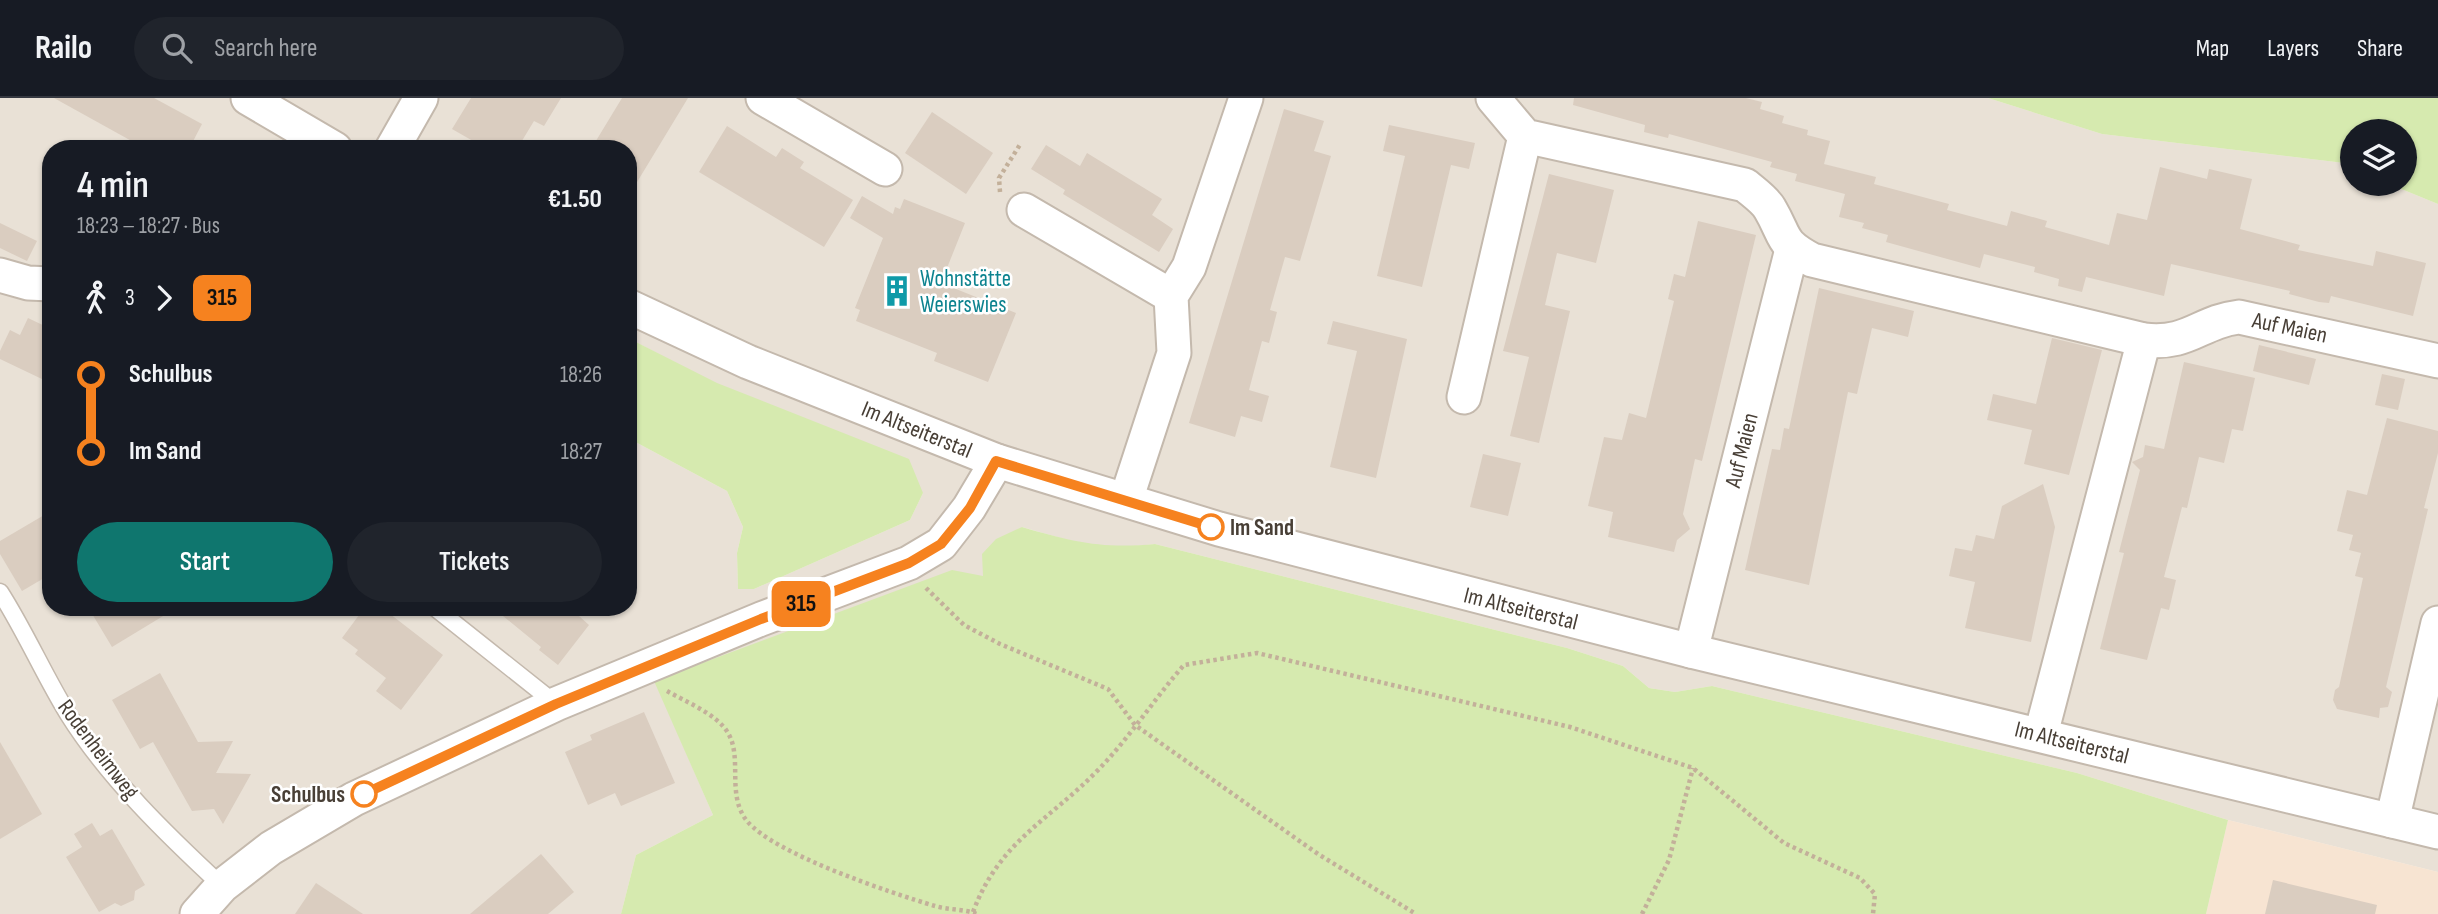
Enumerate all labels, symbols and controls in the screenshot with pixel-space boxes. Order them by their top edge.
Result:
search box [134,17,624,80]
text: Railo [35,28,92,68]
icon: search [158,29,196,67]
text: Search here [214,33,318,64]
text: Map [2196,34,2229,63]
text: Layers [2267,34,2319,63]
text: Share [2357,34,2403,63]
map controls [2340,119,2417,196]
button: layers [2340,119,2417,196]
text: 4 min [77,163,149,208]
text: €1.50 [548,184,602,215]
text: 18:23 – 18:27 · Bus [77,212,220,240]
place label: Wohnstätte Weierswies [920,265,1011,319]
building icon: Wohnstätte Weierswies [880,274,914,308]
icon: walk [77,279,115,317]
icon: forward [145,279,183,317]
text: 315 [207,283,237,312]
text: 3 [125,284,135,312]
street label: Auf Maien [2249,306,2330,350]
text: Schulbus [129,359,213,390]
text: 18:26 [560,361,602,389]
street label: Im Altseiterstal [857,395,976,465]
street label: Auf Maien [1719,410,1765,491]
text: Im Sand [129,436,201,467]
text: 18:27 [561,438,602,466]
marker: Im Sand [1198,514,1224,540]
place label: Im Sand [1230,514,1294,542]
button: Start [77,522,333,602]
button: Tickets [347,522,602,602]
line badge: 315 [761,581,841,627]
street label: Im Altseiterstal [1461,581,1581,637]
text: 315 [786,589,816,618]
street label: Rodenheimweg [52,694,145,805]
street label: Im Altseiterstal [2012,715,2132,771]
place label: Schulbus [271,781,345,809]
marker: Schulbus [351,781,377,807]

